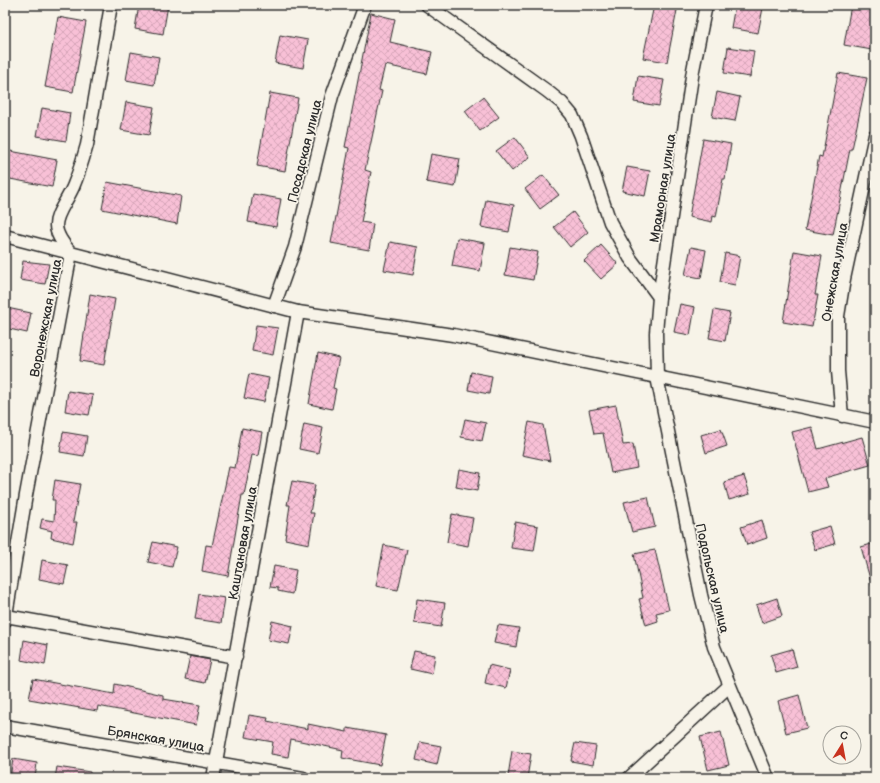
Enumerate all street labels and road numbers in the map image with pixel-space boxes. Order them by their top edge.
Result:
street label: Посадская улица [284,98,326,205]
street label: Мраморная улица [646,132,680,244]
street label: Онежская улица [818,221,852,323]
street label: Воронежская улица [27,257,65,379]
street label: Каштановая улица [225,485,261,601]
street label: Подольская улица [692,522,732,635]
street label: Брянская улица [106,723,206,755]

